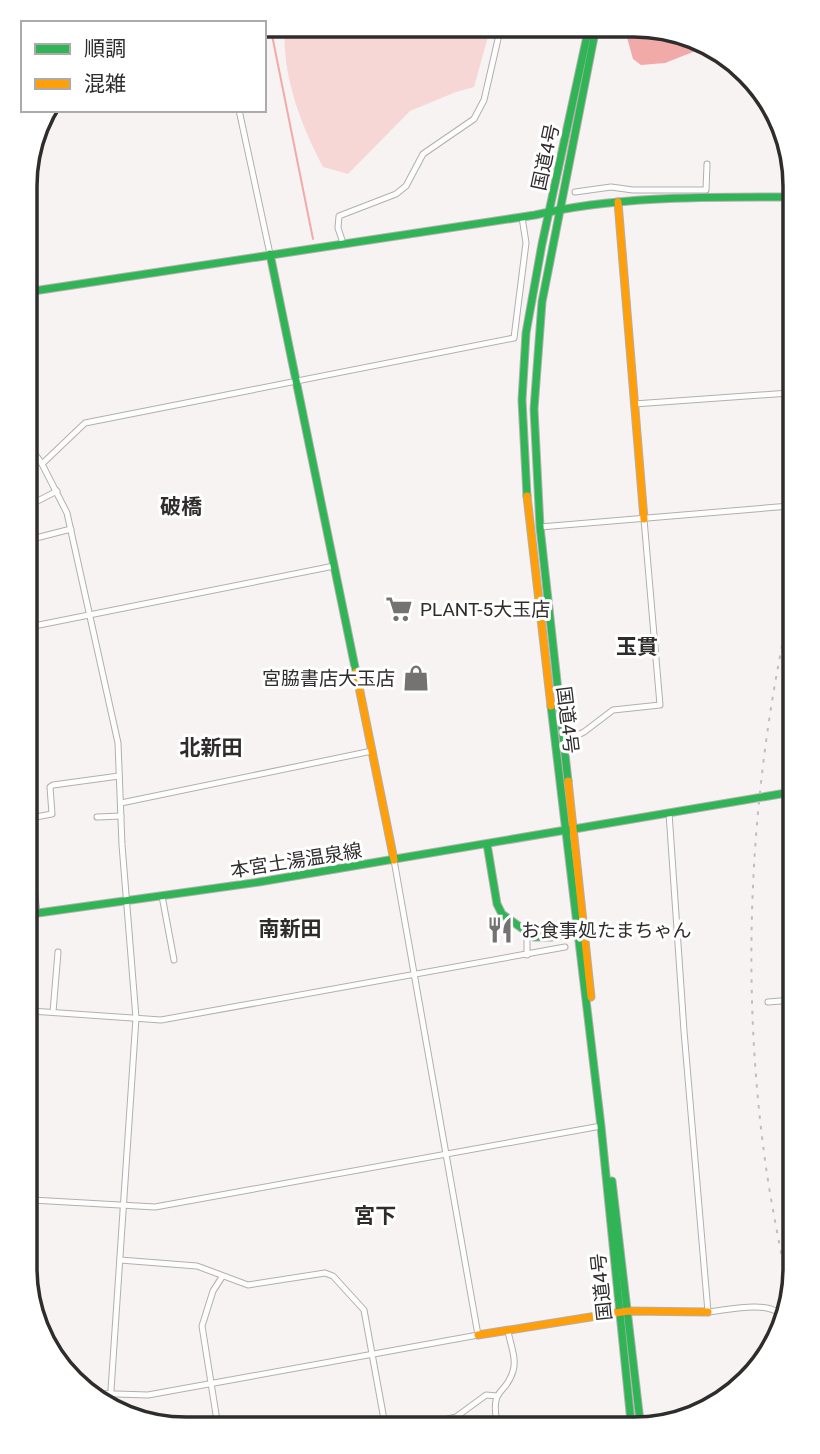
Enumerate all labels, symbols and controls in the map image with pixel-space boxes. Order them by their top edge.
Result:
legend [21,21,266,112]
text: 順調 [84,37,126,61]
text: 混雑 [84,72,126,96]
street label: 国道4号 [527,122,564,193]
district label: 破橋 [160,495,202,519]
supermarket icon: PLANT-5大玉店 [384,594,414,624]
place label: PLANT-5大玉店 [420,598,550,621]
district label: 玉貫 [616,635,658,659]
shop icon: 宮脇書店大玉店 [401,663,431,693]
place label: 宮脇書店大玉店 [262,667,395,690]
street label: 国道4号 [552,685,583,755]
district label: 北新田 [180,736,243,760]
street label: 本宮土湯温泉線 [229,839,364,882]
restaurant icon: お食事処たまちゃん [485,915,515,945]
district label: 南新田 [259,917,322,941]
place label: お食事処たまちゃん [521,919,691,942]
district label: 宮下 [354,1204,396,1228]
street label: 国道4号 [587,1252,616,1322]

